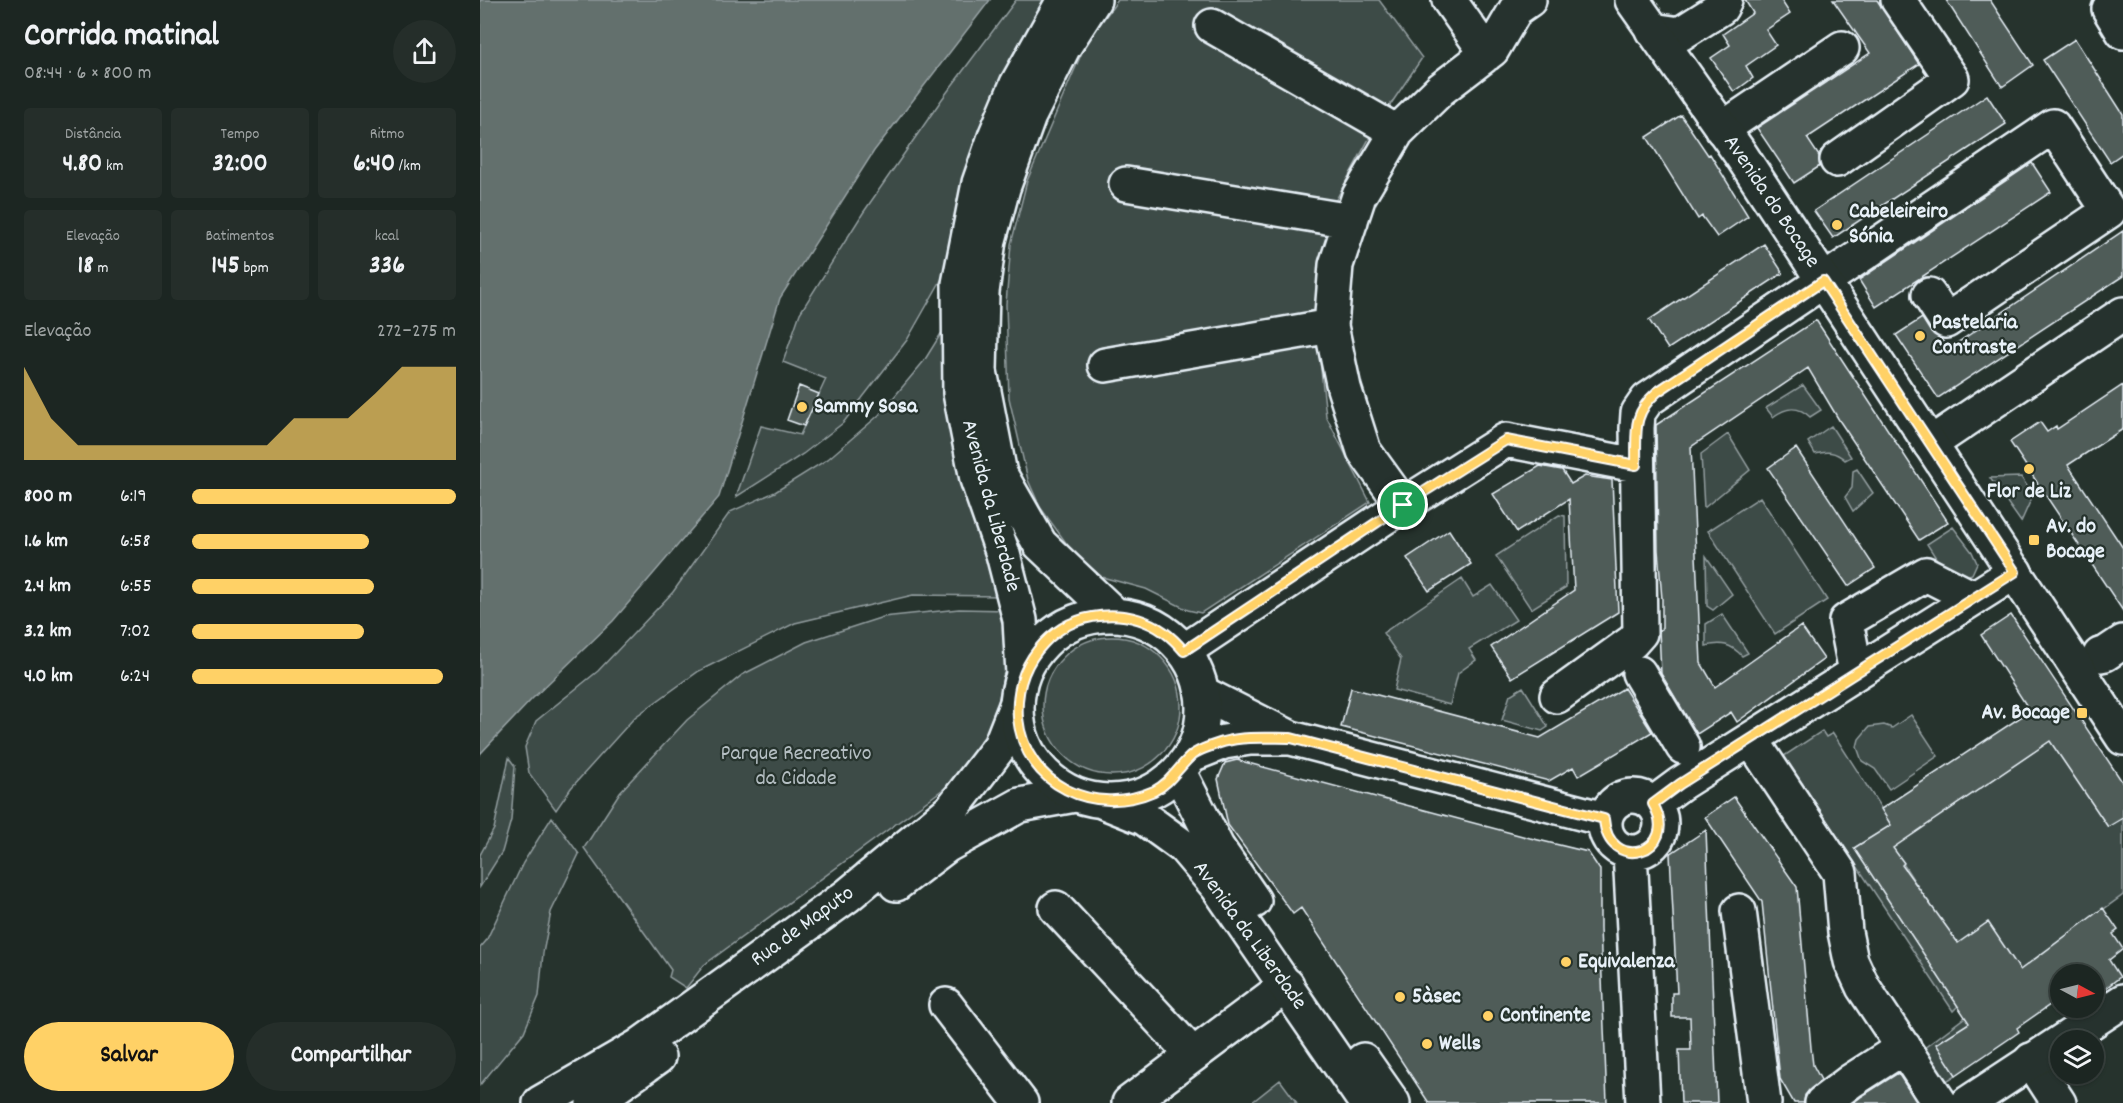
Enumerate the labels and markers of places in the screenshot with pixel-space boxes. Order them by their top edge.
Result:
place label: Cabeleireiro Sónia [1849,197,1948,253]
marker: Cabeleireiro Sónia [1830,218,1844,232]
place label: Pastelaria Contraste [1932,308,2018,364]
marker: Pastelaria Contraste [1913,329,1927,343]
place label: Sammy Sosa [814,392,918,423]
marker: Sammy Sosa [795,400,809,414]
marker: Flor de Liz [2022,462,2036,476]
place label: Flor de Liz [1987,477,2072,508]
pin [1377,479,1428,530]
place label: Av. do Bocage [2046,512,2105,568]
marker: Av. do Bocage [2027,533,2041,547]
place label: Av. Bocage [1981,698,2070,729]
marker: Av. Bocage [2075,706,2089,720]
place label: Equivalenza [1578,947,1675,978]
marker: Equivalenza [1559,955,1573,969]
place label: 5àsec [1412,982,1461,1013]
marker: 5àsec [1393,990,1407,1004]
place label: Continente [1500,1001,1591,1032]
marker: Continente [1481,1009,1495,1023]
place label: Wells [1439,1029,1481,1060]
marker: Wells [1420,1037,1434,1051]

